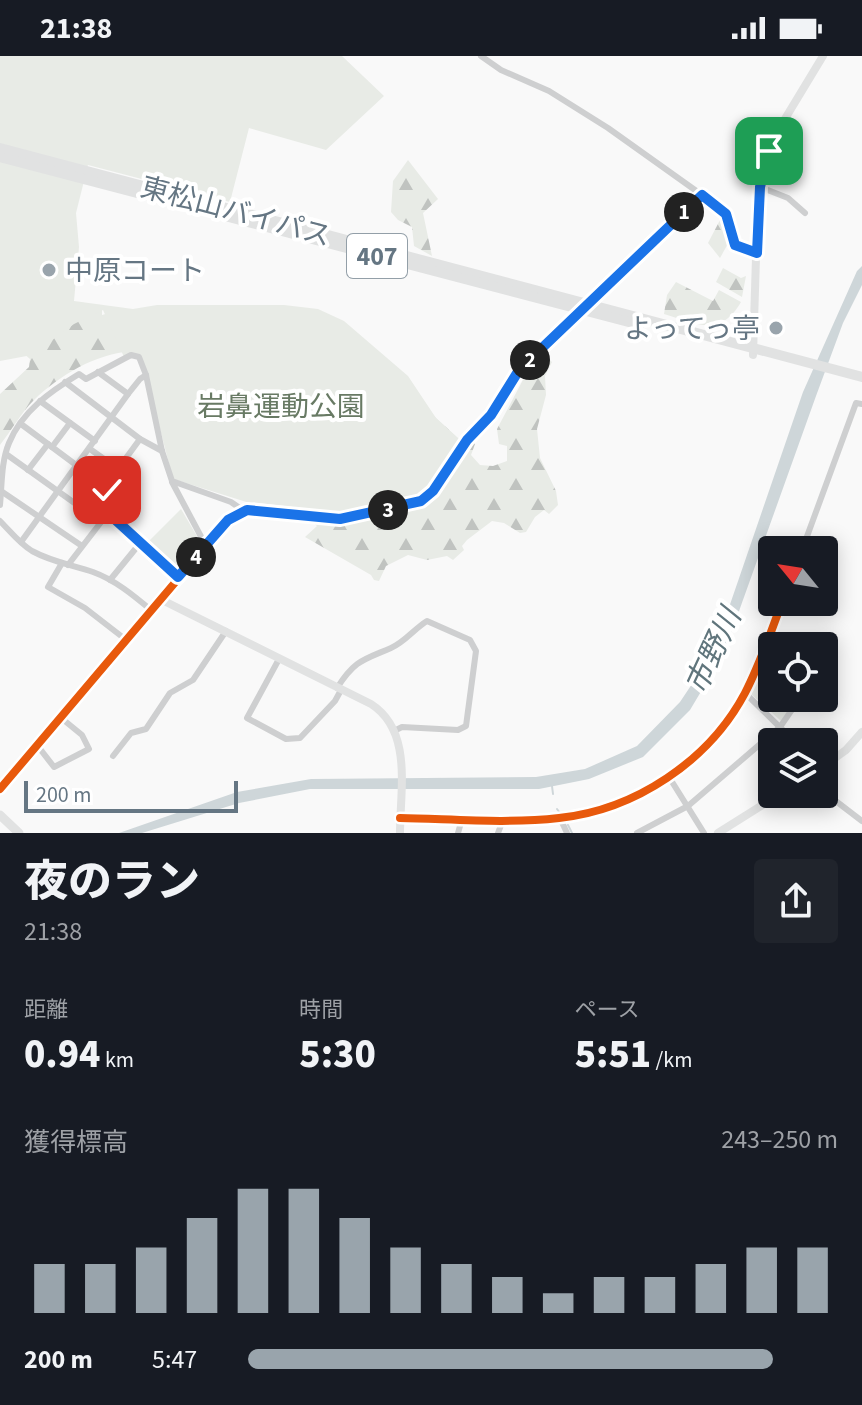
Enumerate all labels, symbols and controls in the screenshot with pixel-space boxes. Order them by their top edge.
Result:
text: 21:38 [40,7,112,50]
pin [735,117,803,185]
icon: arrive [747,129,791,173]
street label: 東松山バイパス [136,167,335,257]
pin: 1 [664,192,704,232]
text: 1 [678,196,690,228]
road number: 407 [347,234,407,278]
place label: 中原コート [65,251,205,291]
marker: 中原コート [40,261,58,279]
place label: よってっ亭 [624,309,760,349]
marker: よってっ亭 [767,319,785,337]
pin: 2 [510,340,550,380]
text: 2 [524,344,536,376]
park label: 岩鼻運動公園 [197,387,365,427]
pin [73,456,141,524]
icon: check [85,468,129,512]
pin: 3 [368,490,408,530]
text: 3 [382,494,394,526]
north arrow [758,536,838,616]
map controls [758,536,838,808]
pin: 4 [176,537,216,577]
text: 4 [190,541,202,573]
water label: 市野川 [675,599,753,701]
button: locate [758,632,838,712]
button: layers [758,728,838,808]
scale bar [24,777,238,813]
text: 200 m [36,779,91,811]
text: 夜のラン [24,851,200,914]
button: share [754,859,838,943]
text: 21:38 [24,913,82,950]
text: 距離 [24,994,68,1026]
text: 時間 [299,994,343,1026]
text: ペース [575,994,640,1026]
text: 0.94 [24,1026,100,1083]
text: 5:30 [299,1026,376,1083]
text: 5:51 [575,1026,651,1083]
text: km [100,1044,134,1076]
text: /km [651,1044,692,1076]
text: 243–250 m [721,1121,838,1158]
text: 獲得標高 [24,1124,128,1161]
text: 200 m [24,1341,93,1378]
text: 5:47 [152,1341,197,1378]

